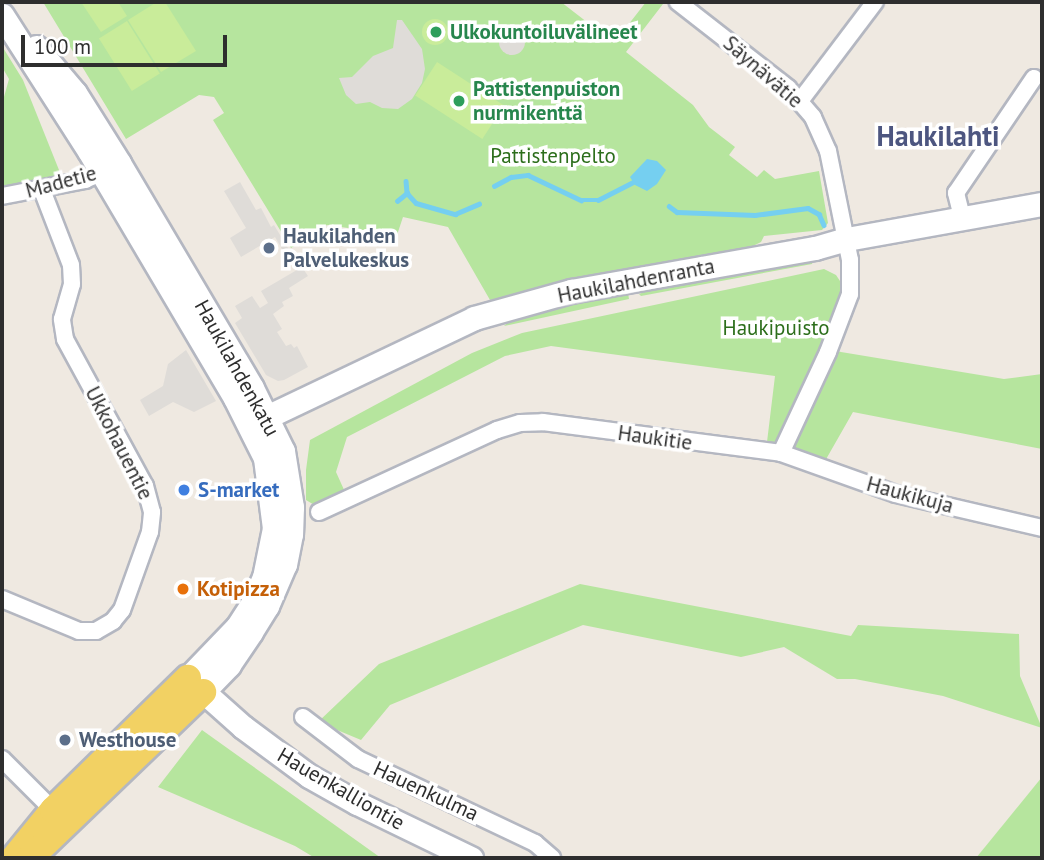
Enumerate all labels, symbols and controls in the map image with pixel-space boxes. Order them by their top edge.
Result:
place label: Ulkokuntoiluvälineet [450,19,638,45]
scale bar [24,21,231,65]
marker: Ulkokuntoiluvälineet [428,24,444,40]
street label: Säynävätie [718,31,808,113]
text: 100 m [34,33,91,60]
place label: Pattistenpuiston nurmikenttä [473,76,620,126]
marker: Pattistenpuiston nurmikenttä [451,93,467,109]
district label: Haukilahti [876,119,1000,153]
park label: Pattistenpelto [490,143,616,169]
street label: Madetie [23,160,99,204]
place label: Haukilahden Palvelukeskus [283,223,409,273]
marker: Haukilahden Palvelukeskus [261,240,277,256]
street label: Haukilahdenranta [555,253,717,309]
street label: Haukilahdenkatu [189,295,285,441]
park label: Haukipuisto [723,315,829,341]
street label: Ukkohauentie [80,382,158,504]
street label: Haukitie [616,420,694,456]
street label: Haukikuja [864,471,956,519]
place label: S-market [198,477,279,503]
marker: S-market [176,482,192,498]
place label: Kotipizza [197,576,280,602]
marker: Kotipizza [175,581,191,597]
place label: Westhouse [79,727,176,753]
marker: Westhouse [57,732,73,748]
street label: Hauenkalliontie [273,742,409,836]
street label: Hauenkulma [369,756,483,826]

